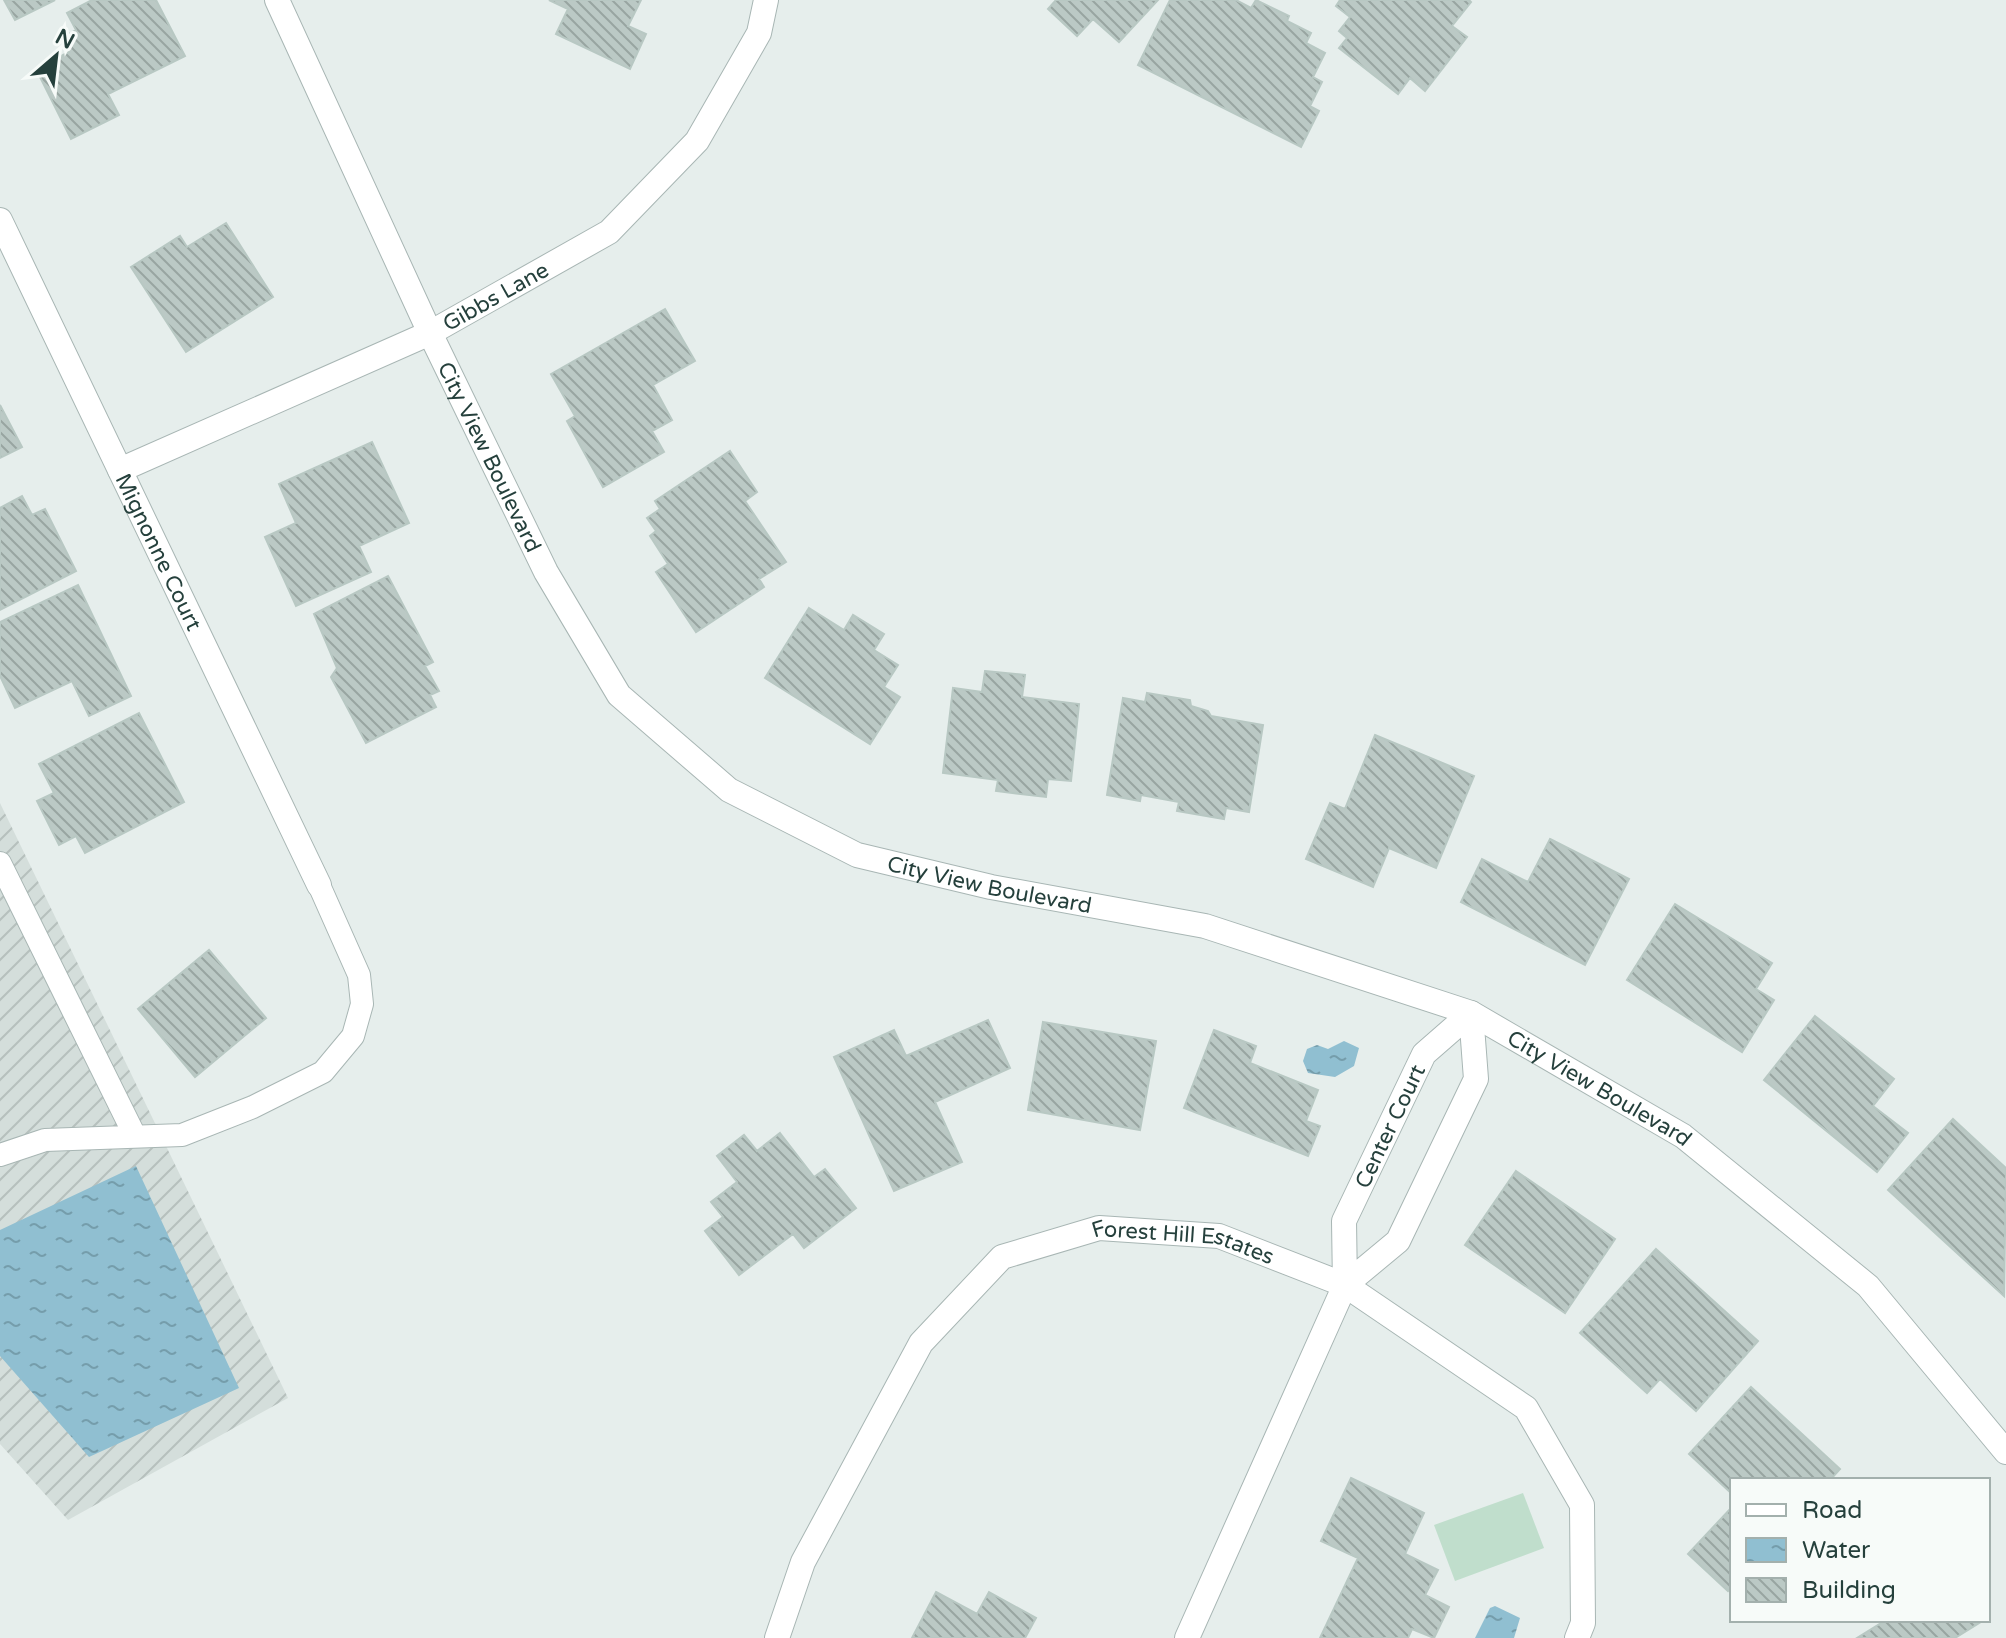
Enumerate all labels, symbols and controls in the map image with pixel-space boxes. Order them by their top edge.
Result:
north arrow [16,16,96,96]
text: N [51,24,79,55]
street label: Gibbs Lane [438,257,553,337]
street label: City View Boulevard [432,358,546,557]
street label: Mignonne Court [110,470,207,635]
street label: City View Boulevard [885,851,1094,919]
street label: City View Boulevard [1503,1025,1697,1152]
street label: Center Court [1350,1060,1431,1193]
street label: Forest Hill Estates [1088,1215,1278,1270]
legend [1730,1478,1990,1622]
text: Road [1802,1496,1862,1525]
text: Water [1802,1536,1871,1565]
text: Building [1802,1576,1896,1605]

